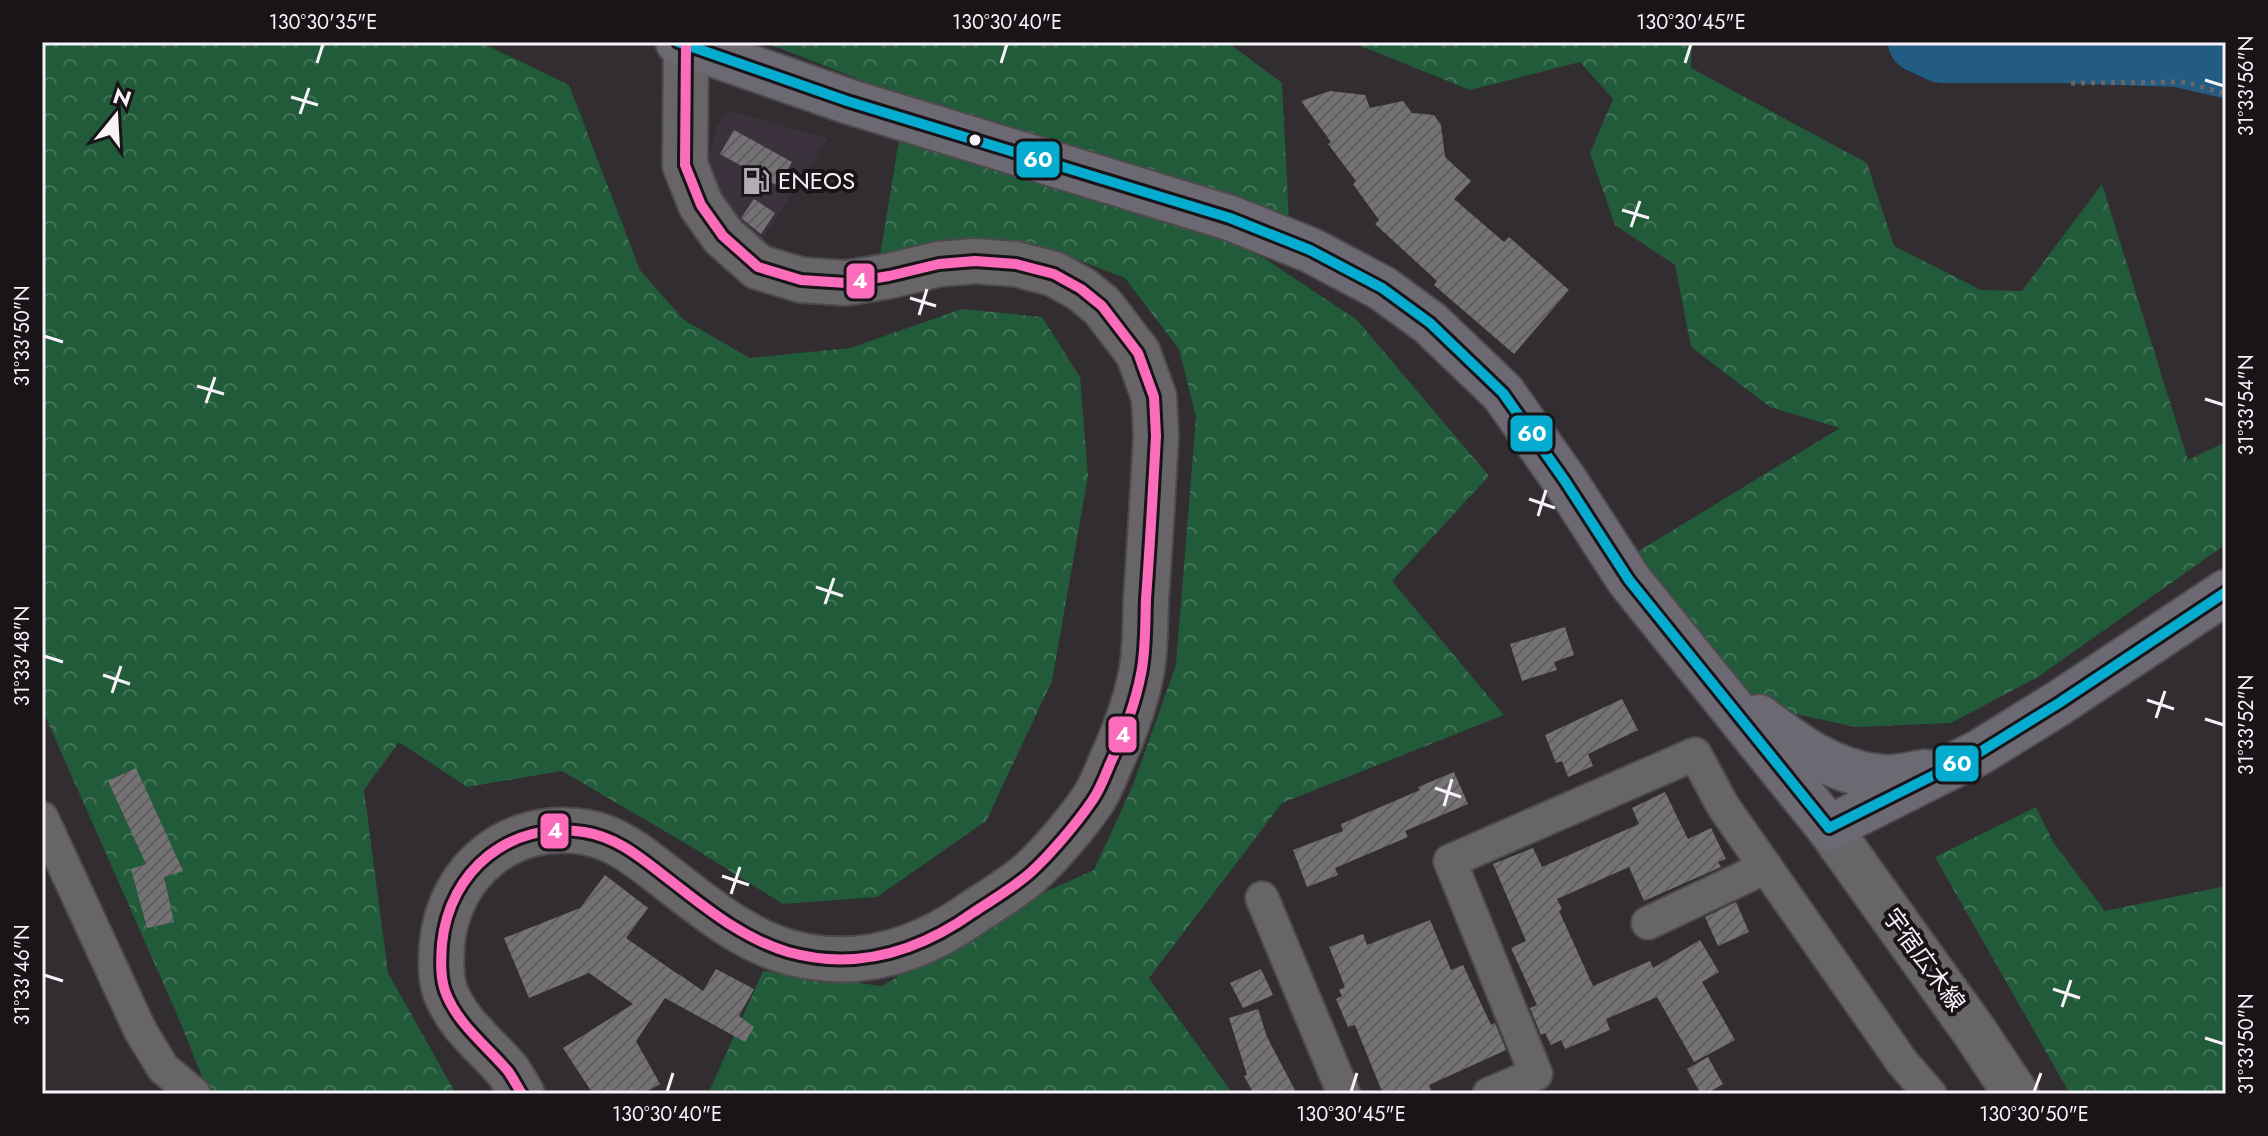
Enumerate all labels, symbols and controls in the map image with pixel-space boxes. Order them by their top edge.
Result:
text: 130°30'35"E [269,8,377,37]
text: 130°30'40"E [952,8,1062,37]
text: 130°30'45"E [1636,8,1746,37]
text: 31°33'56"N [2232,36,2261,136]
north arrow [76,76,156,156]
text: N [109,79,135,115]
unlabelled marker [967,132,983,148]
line badge: 60 [1015,140,1061,179]
text: 60 [1023,143,1053,175]
place label: ENEOS [778,163,855,198]
fuel station icon: ENEOS [741,166,771,196]
line badge: 4 [845,262,876,300]
text: 4 [852,264,868,296]
text: 31°33'50"N [8,285,37,387]
text: 31°33'54"N [2232,355,2261,455]
line badge: 60 [1509,414,1554,453]
text: 60 [1517,417,1547,449]
text: 31°33'48"N [8,606,37,706]
text: 31°33'52"N [2232,675,2261,775]
line badge: 4 [1107,715,1138,754]
text: 4 [1115,718,1131,750]
line badge: 60 [1934,744,1980,783]
text: 60 [1942,747,1972,779]
line badge: 4 [539,812,570,850]
text: 4 [547,814,563,846]
street label: 宇宿広木線 [1875,901,1974,1019]
text: 31°33'46"N [8,925,37,1026]
text: 31°33'50"N [2232,993,2261,1095]
text: 130°30'40"E [612,1100,722,1129]
text: 130°30'45"E [1296,1100,1406,1129]
text: 130°30'50"E [1979,1100,2089,1129]

